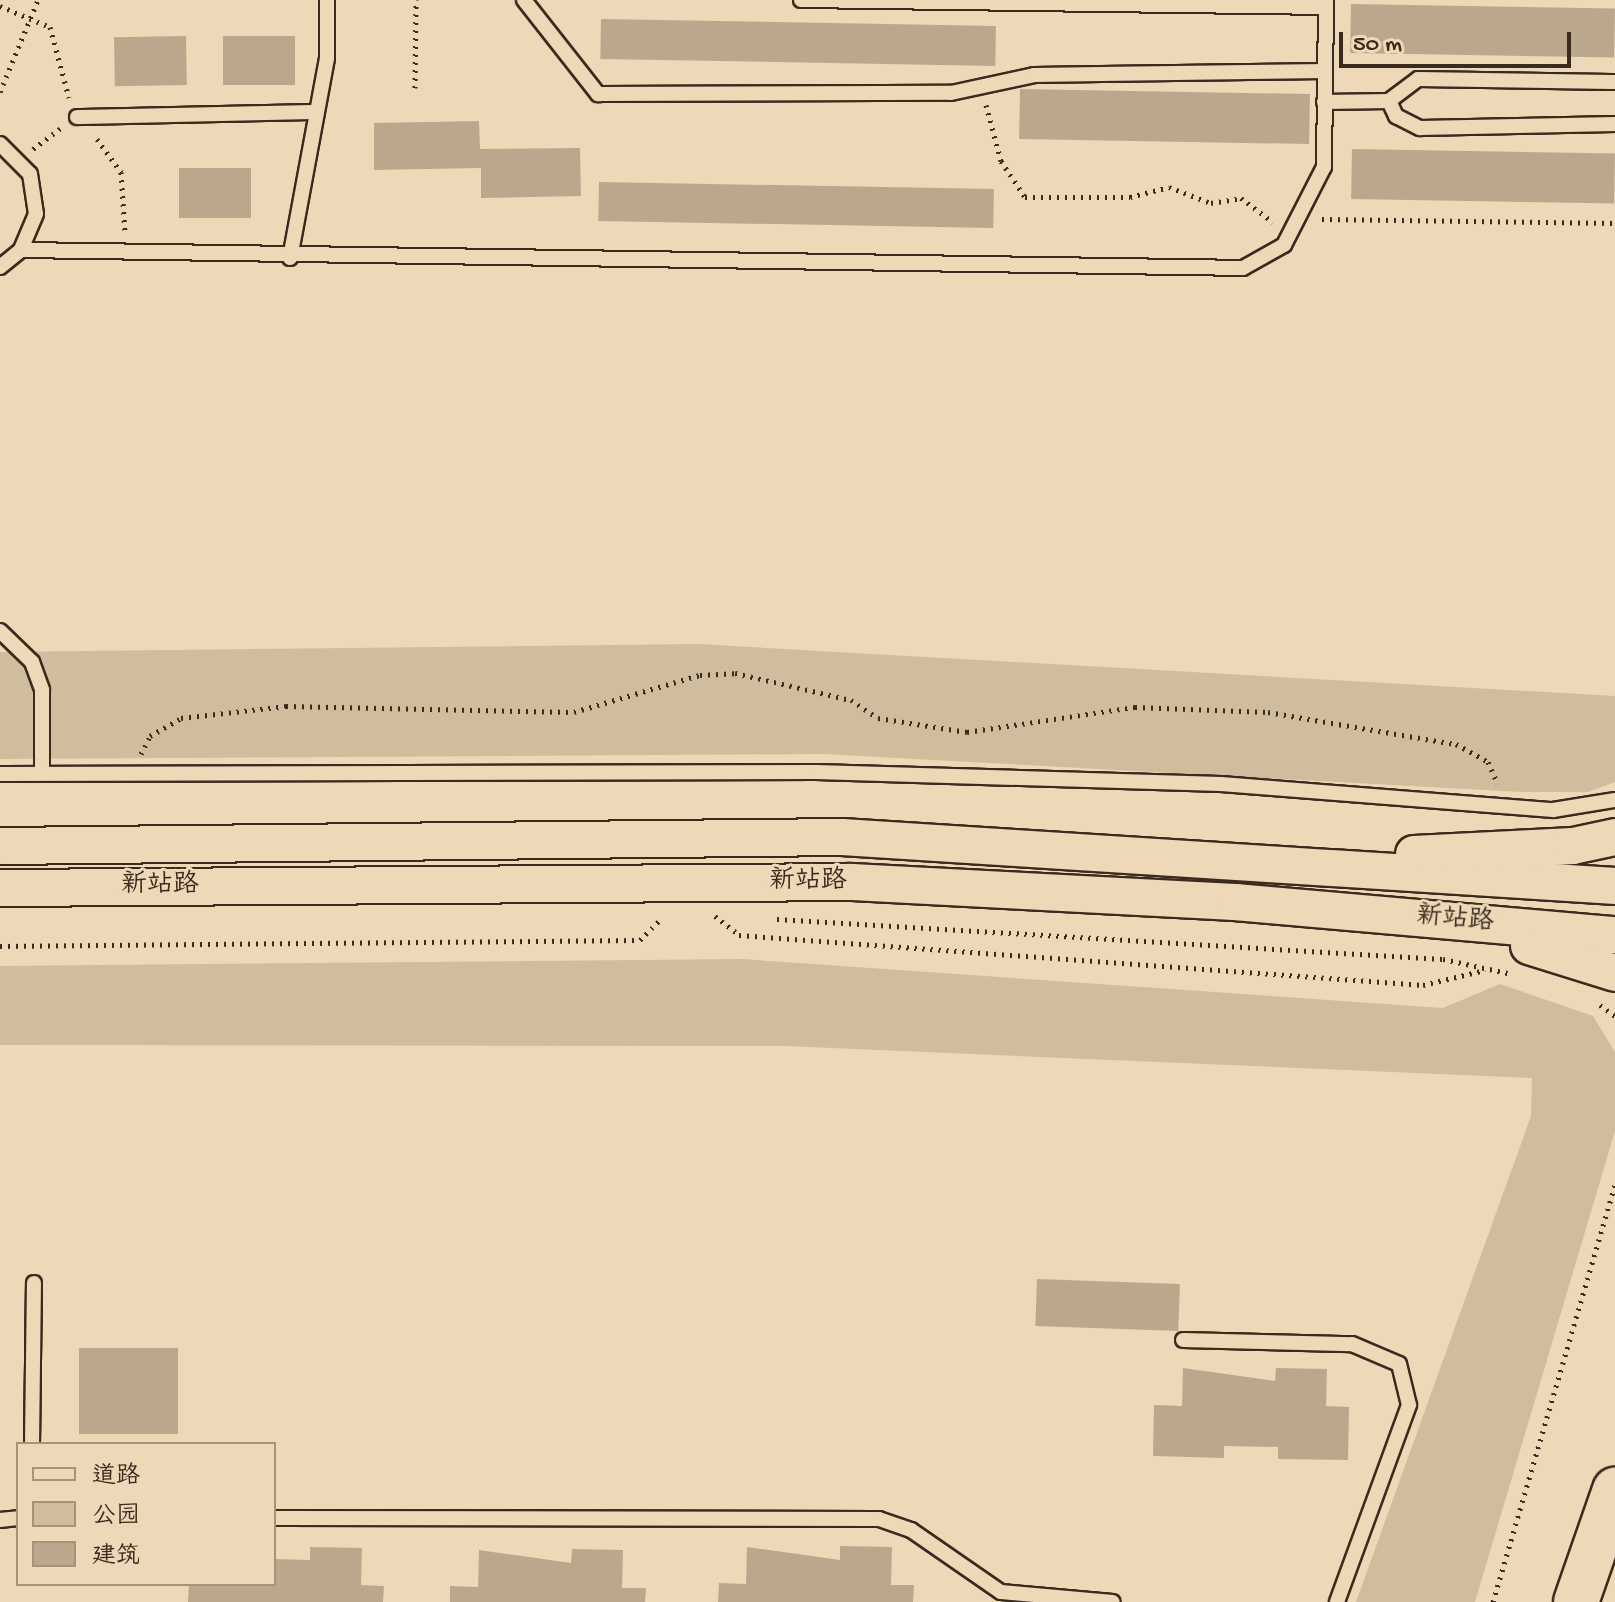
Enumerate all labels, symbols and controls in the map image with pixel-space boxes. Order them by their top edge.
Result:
scale bar [1343,16,1575,66]
text: 50 m [1353,31,1402,60]
street label: 新站路 [769,867,847,899]
street label: 新站路 [121,871,199,903]
street label: 新站路 [1415,902,1495,940]
legend [16,1442,276,1586]
text: 道路 [92,1463,140,1492]
text: 公园 [92,1503,140,1532]
text: 建筑 [92,1543,140,1572]

